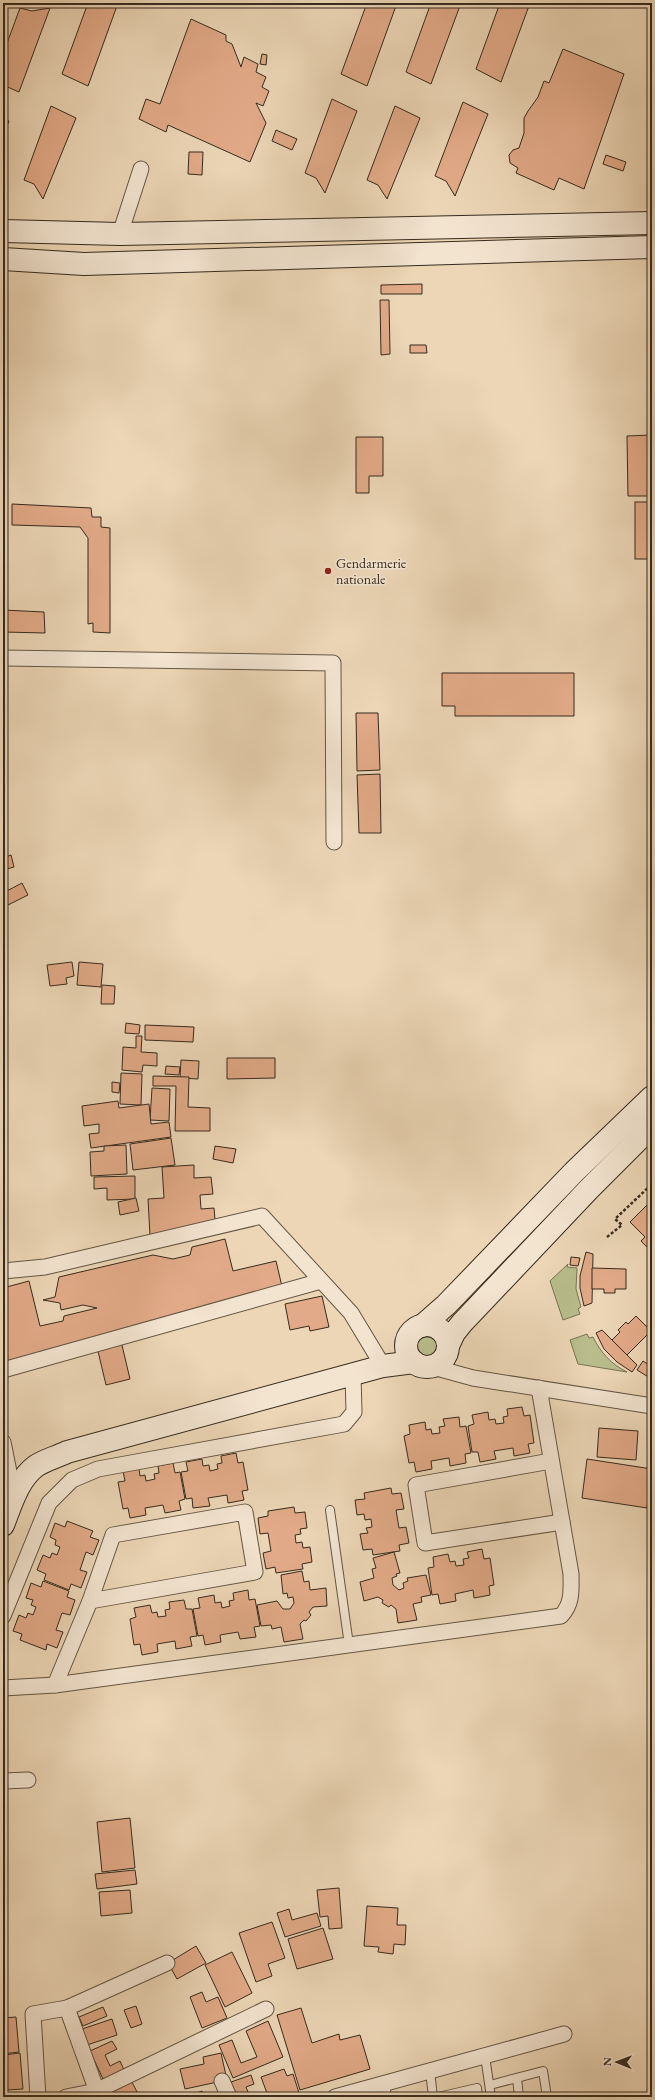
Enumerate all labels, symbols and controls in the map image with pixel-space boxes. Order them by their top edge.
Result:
place label: Gendarmerie nationale [336,554,407,588]
marker: Gendarmerie nationale [323,566,333,576]
north arrow [597,2042,637,2082]
text: N [600,2057,614,2066]

